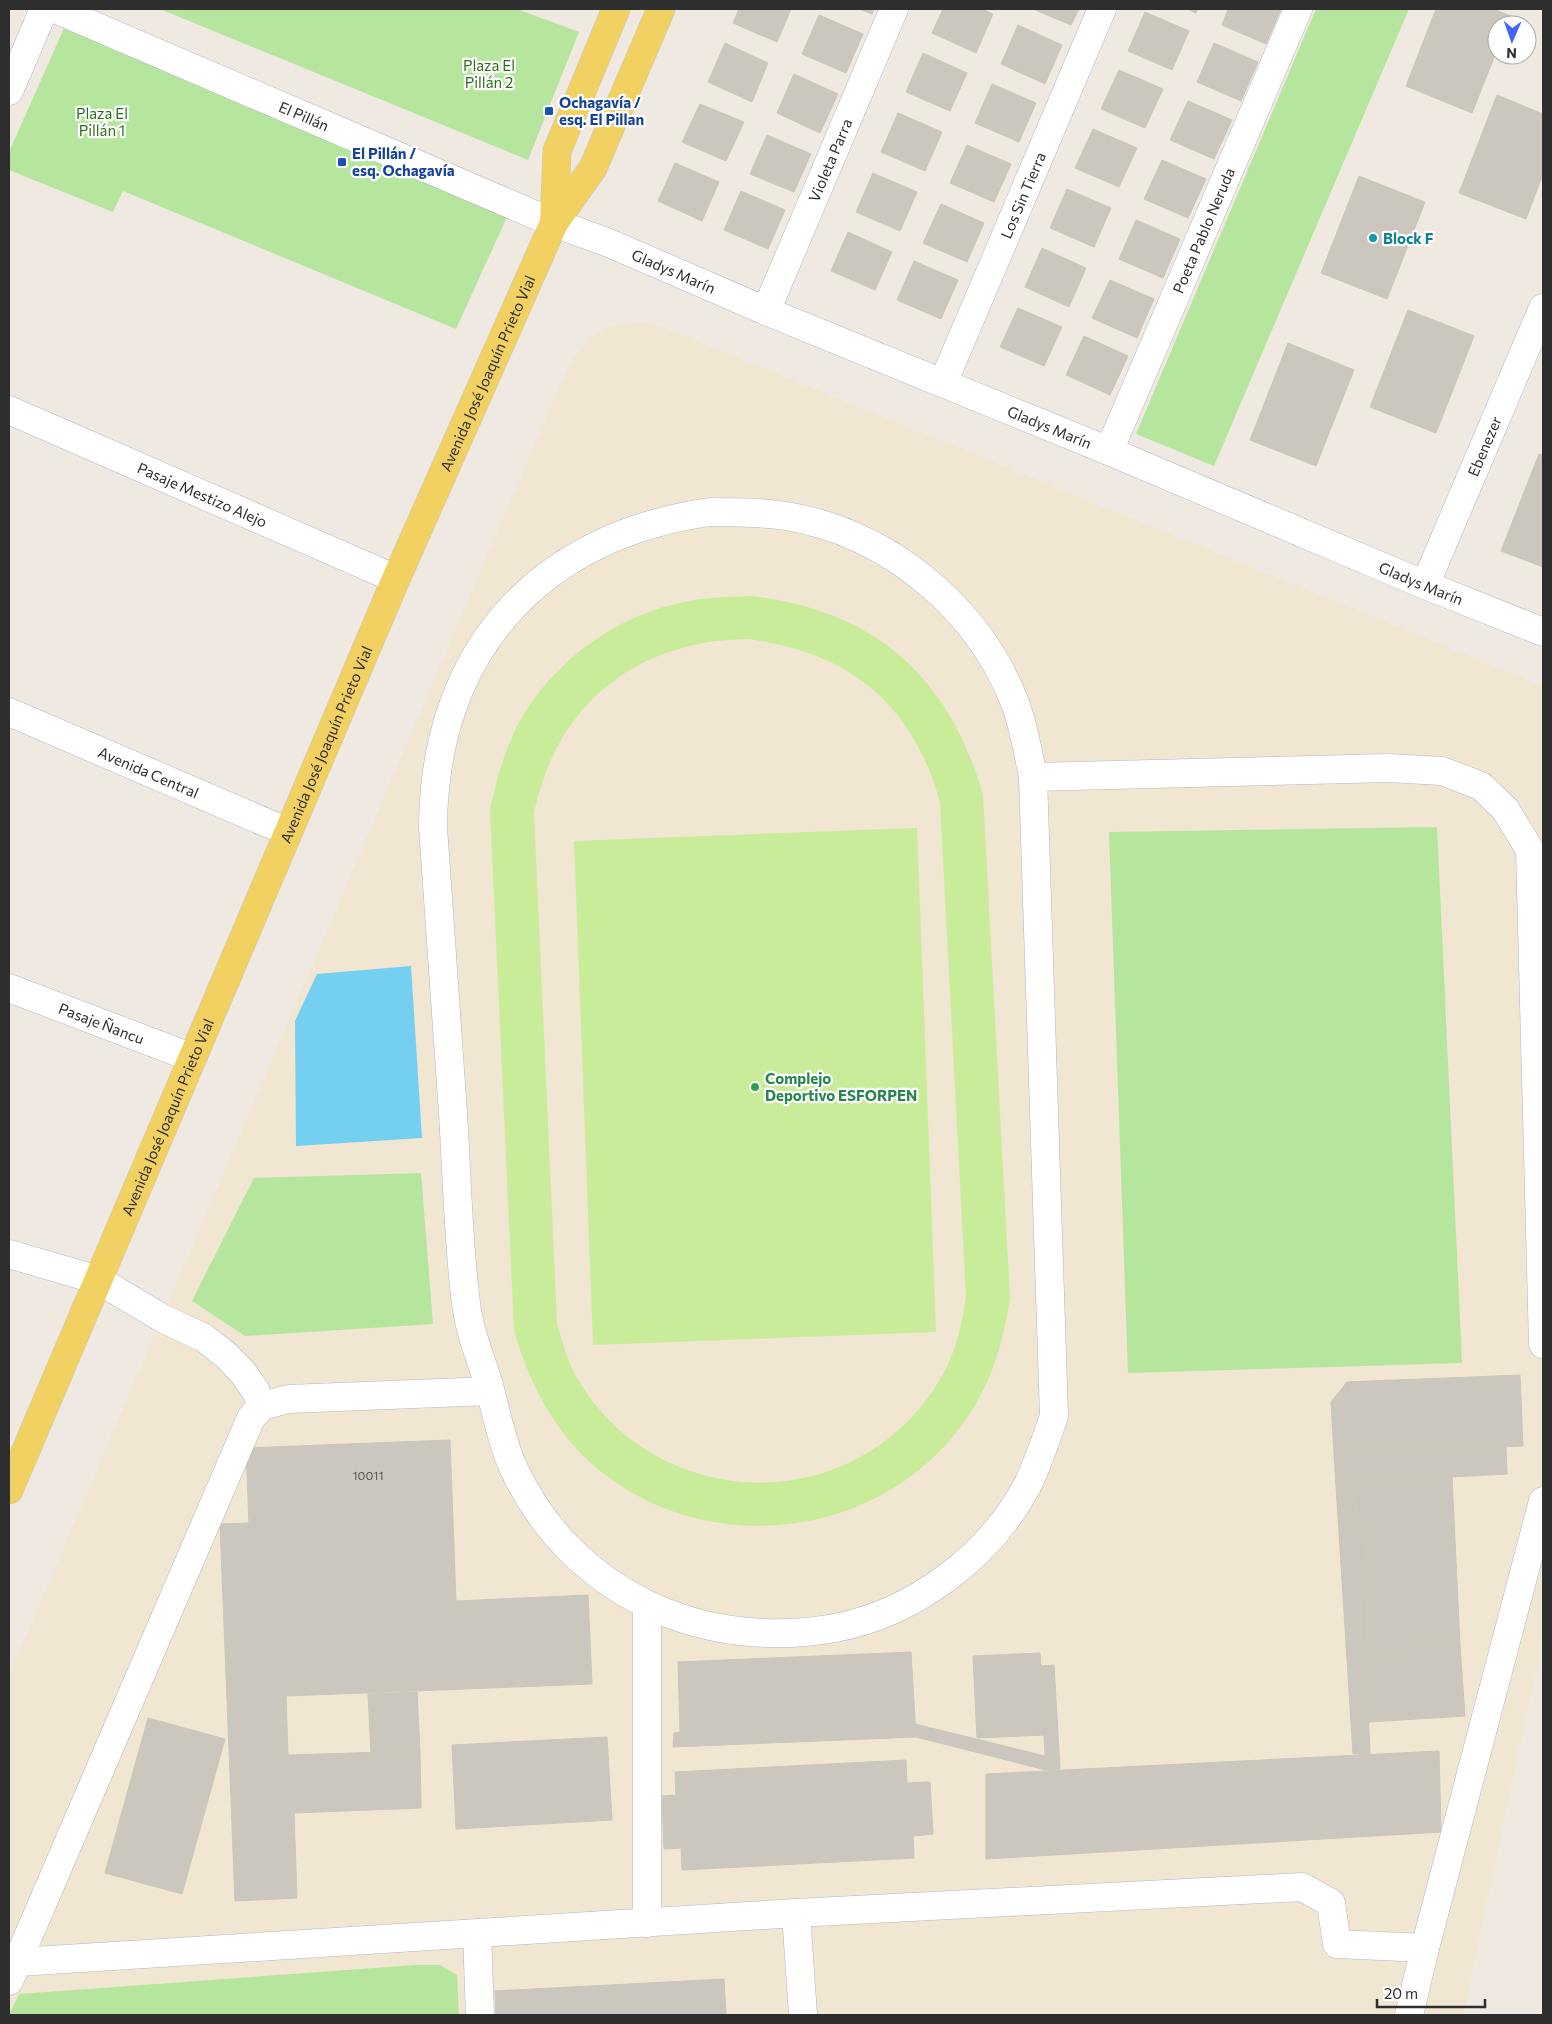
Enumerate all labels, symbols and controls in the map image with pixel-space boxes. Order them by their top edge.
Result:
north arrow [1487,15,1537,65]
text: N [1506,45,1517,62]
park label: Plaza El Pillán 2 [463,56,515,91]
place label: Ochagavía / esq. El Pillan [559,93,644,128]
street label: El Pillán [276,97,332,135]
park label: Plaza El Pillán 1 [76,104,128,139]
marker: Ochagavía / esq. El Pillan [543,105,555,117]
street label: Violeta Parra [804,116,856,204]
place label: El Pillán / esq. Ochagavía [352,144,455,179]
street label: Los Sin Tierra [996,149,1049,241]
marker: El Pillán / esq. Ochagavía [336,156,348,168]
street label: Poeta Pablo Neruda [1169,165,1238,296]
place label: Block F [1383,229,1434,247]
marker: Block F [1367,232,1379,244]
street label: Gladys Marín [629,245,718,297]
street label: Avenida José Joaquín Prieto Vial [436,272,539,474]
street label: Gladys Marín [1005,402,1094,452]
street label: Ebenezer [1463,413,1505,479]
street label: Pasaje Mestizo Alejo [135,458,270,531]
street label: Gladys Marín [1376,558,1466,608]
street label: Avenida José Joaquín Prieto Vial [276,643,376,846]
street label: Avenida Central [96,743,202,802]
street label: Pasaje Ñancu [56,999,147,1048]
street label: Avenida José Joaquín Prieto Vial [118,1016,217,1218]
place label: Complejo Deportivo ESFORPEN [765,1069,917,1104]
marker: Complejo Deportivo ESFORPEN [749,1081,761,1093]
house number: 10011 [352,1468,384,1482]
scale bar [1377,1976,1484,2008]
text: 20 m [1384,1984,1418,2002]

